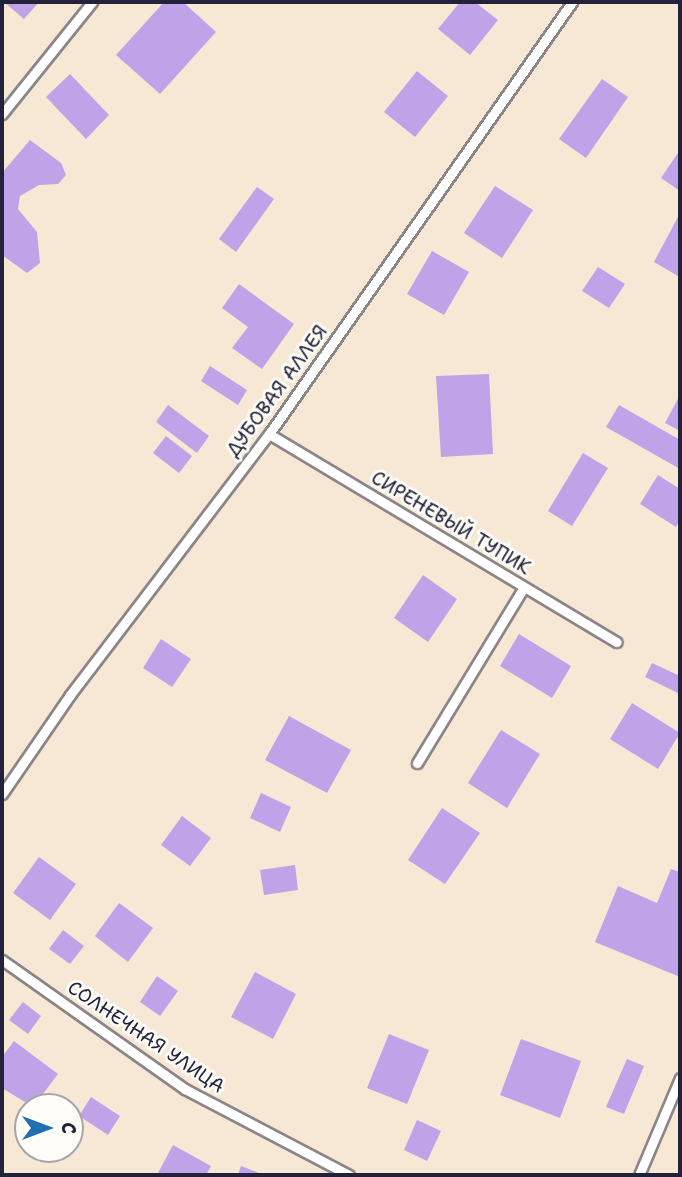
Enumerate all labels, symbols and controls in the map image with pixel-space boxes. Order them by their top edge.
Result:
street label: ДУБОВАЯ АЛЛЕЯ [222,321,332,461]
street label: СИРЕНЕВЫЙ ТУПИК [367,466,535,580]
street label: СОЛНЕЧНАЯ УЛИЦА [63,976,229,1098]
north arrow [14,1093,84,1163]
text: С [56,1122,81,1134]

